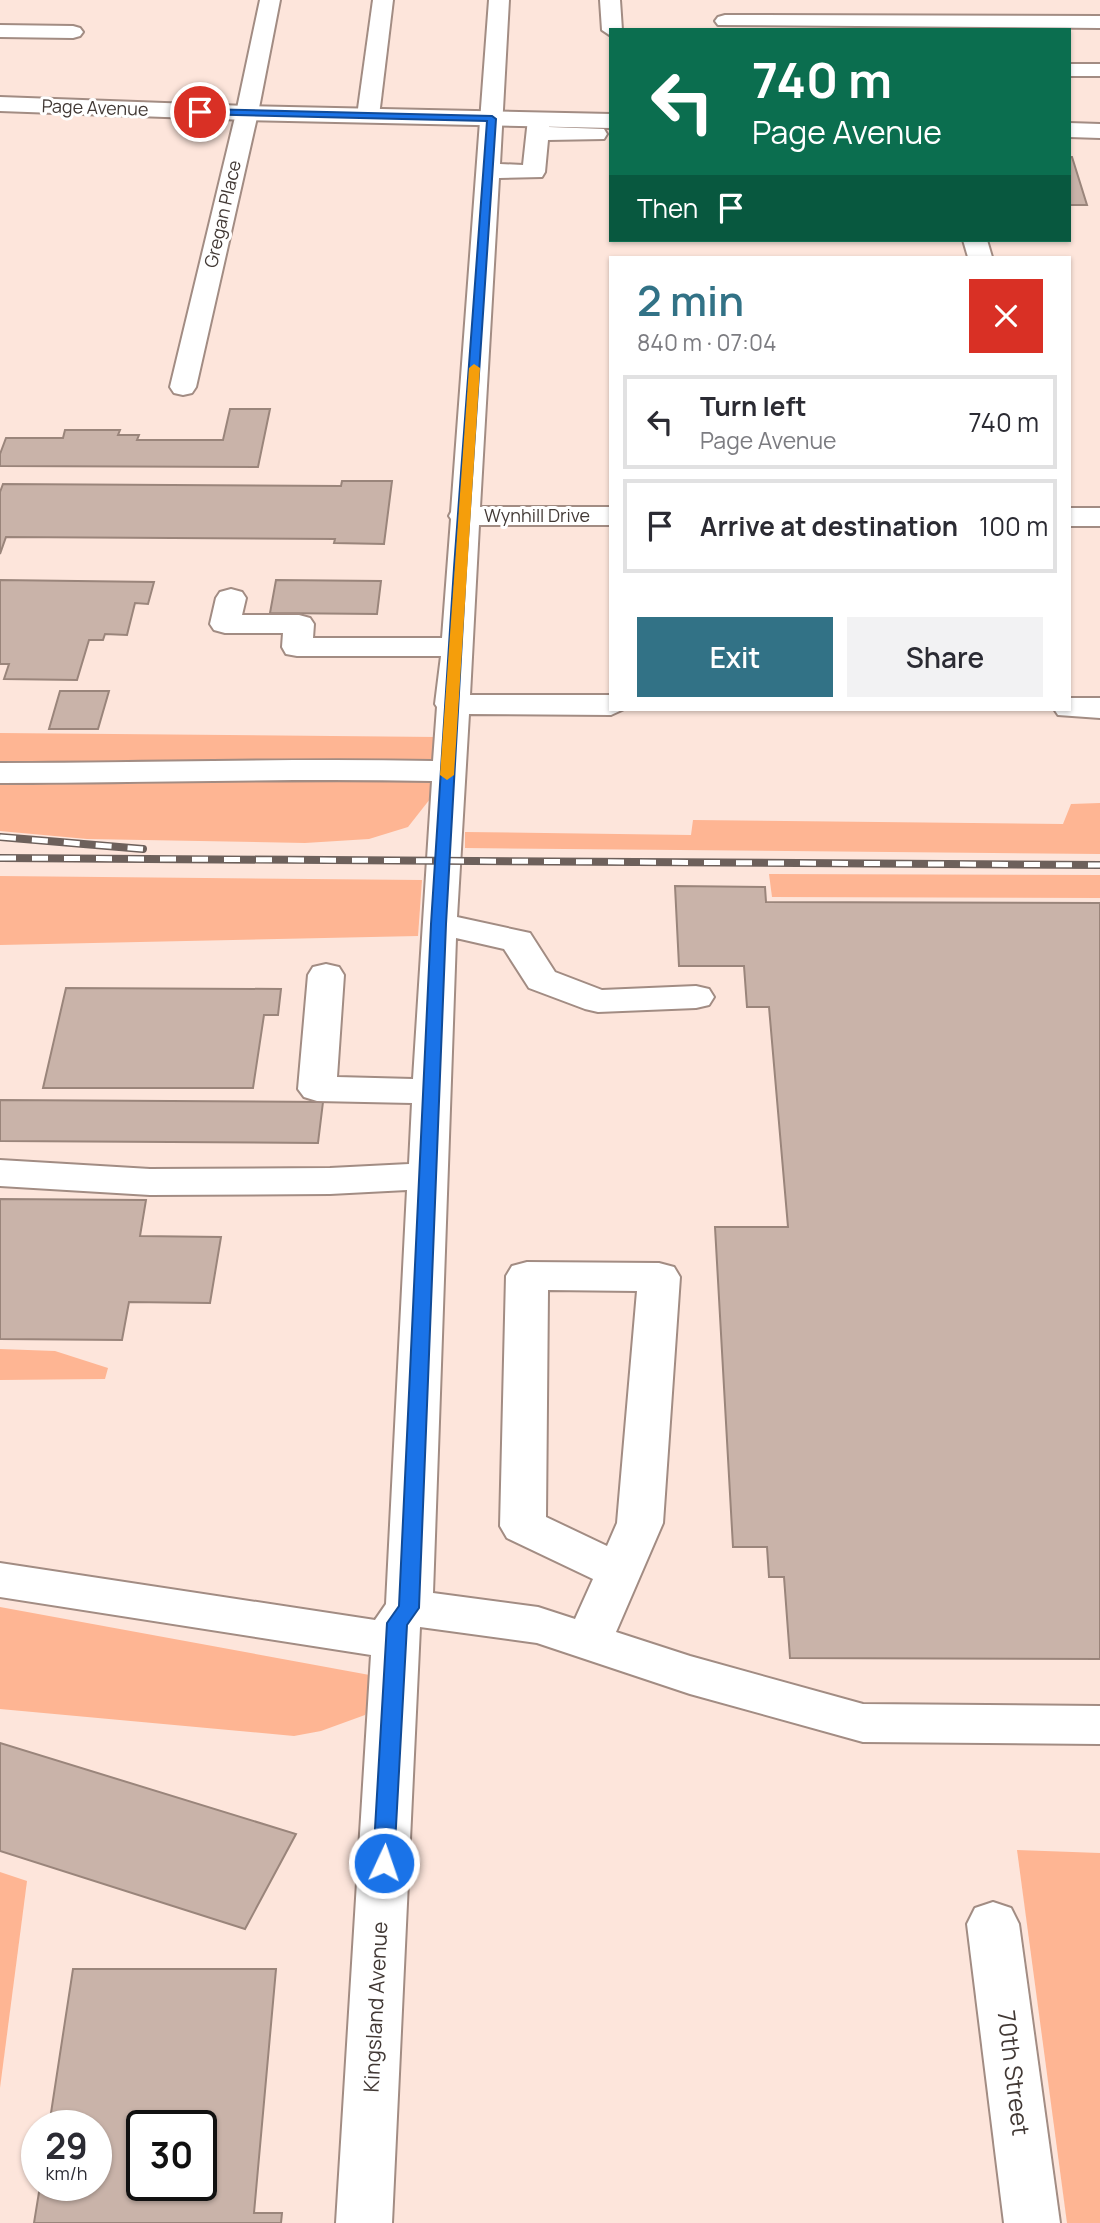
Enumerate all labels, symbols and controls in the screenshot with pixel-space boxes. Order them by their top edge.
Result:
text: 740 m [752,46,892,113]
icon: left [637,56,728,147]
pin [170,82,230,142]
street label: Page Avenue [41,93,149,121]
icon: arrive [181,93,219,131]
text: Page Avenue [752,110,942,154]
street label: Gregan Place [198,158,246,270]
icon: arrive [712,189,750,227]
text: Then [637,190,698,226]
text: 2 min [637,271,744,329]
button: close [969,279,1043,353]
text: 840 m · 07:04 [637,326,777,358]
text: Turn left [700,388,807,424]
icon: left [641,403,679,441]
text: 740 m [969,404,1039,440]
text: Page Avenue [700,424,837,456]
street label: Wynhill Drive [484,503,590,527]
icon: arrive [641,507,679,545]
text: Arrive at destination [700,508,958,544]
text: 100 m [979,508,1048,544]
button: Exit [637,617,833,697]
button: Share [847,617,1043,697]
position arrow [347,1826,421,1900]
street label: Kingsland Avenue [357,1921,393,2093]
street label: 70th Street [990,2008,1039,2137]
speed limit sign: 30 [126,2110,217,2201]
text: 29 [45,2122,88,2170]
text: km/h [46,2161,87,2185]

